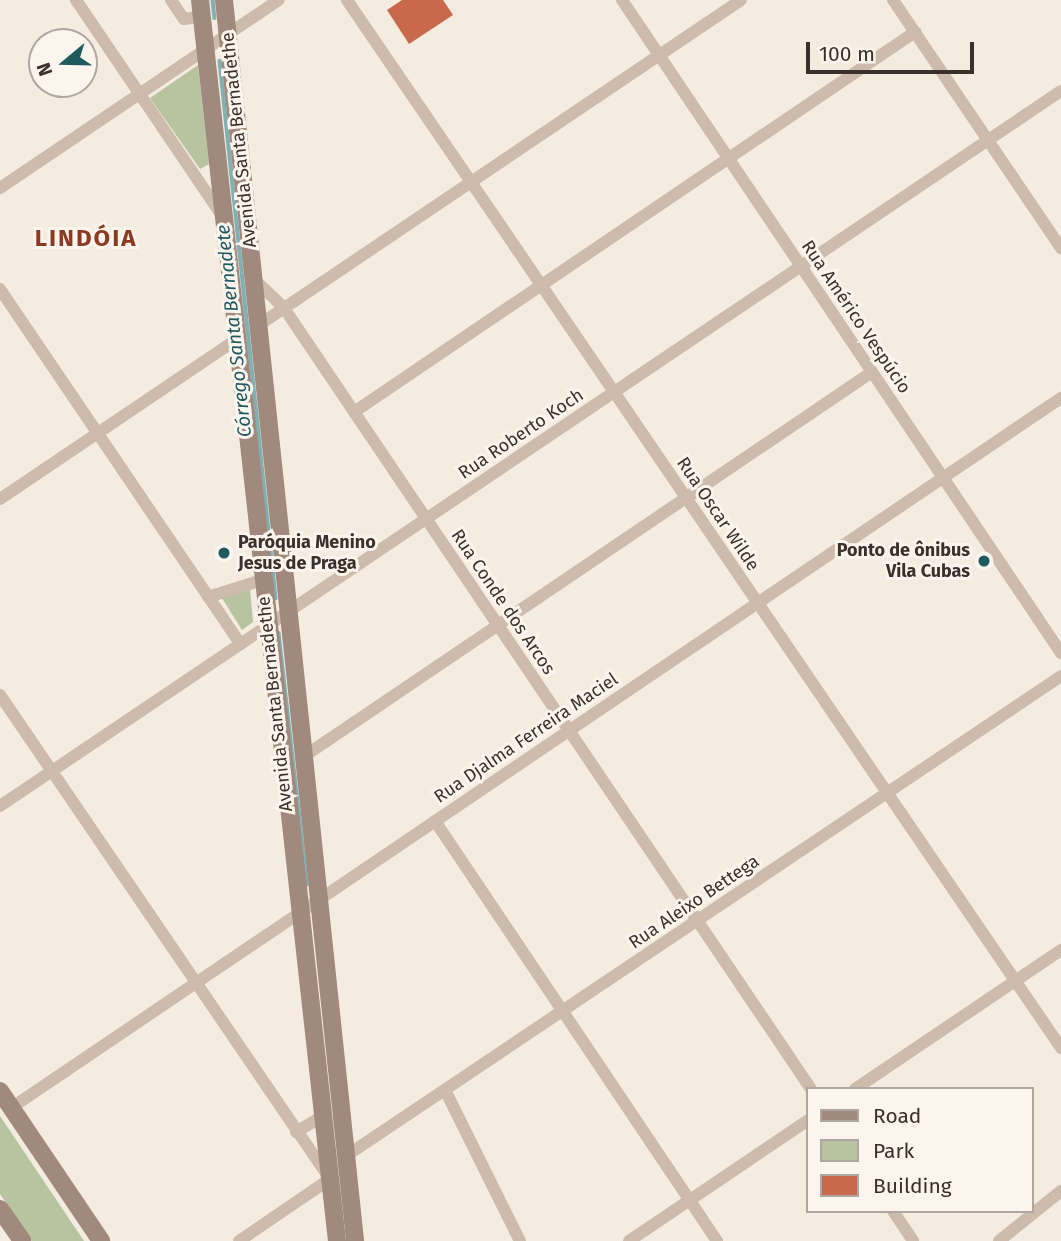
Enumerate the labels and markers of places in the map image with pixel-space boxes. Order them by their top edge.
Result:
place label: Paróquia Menino Jesus de Praga [238,532,376,574]
place label: Ponto de ônibus Vila Cubas [837,540,970,582]
marker: Paróquia Menino Jesus de Praga [216,545,232,561]
marker: Ponto de ônibus Vila Cubas [976,553,992,569]

